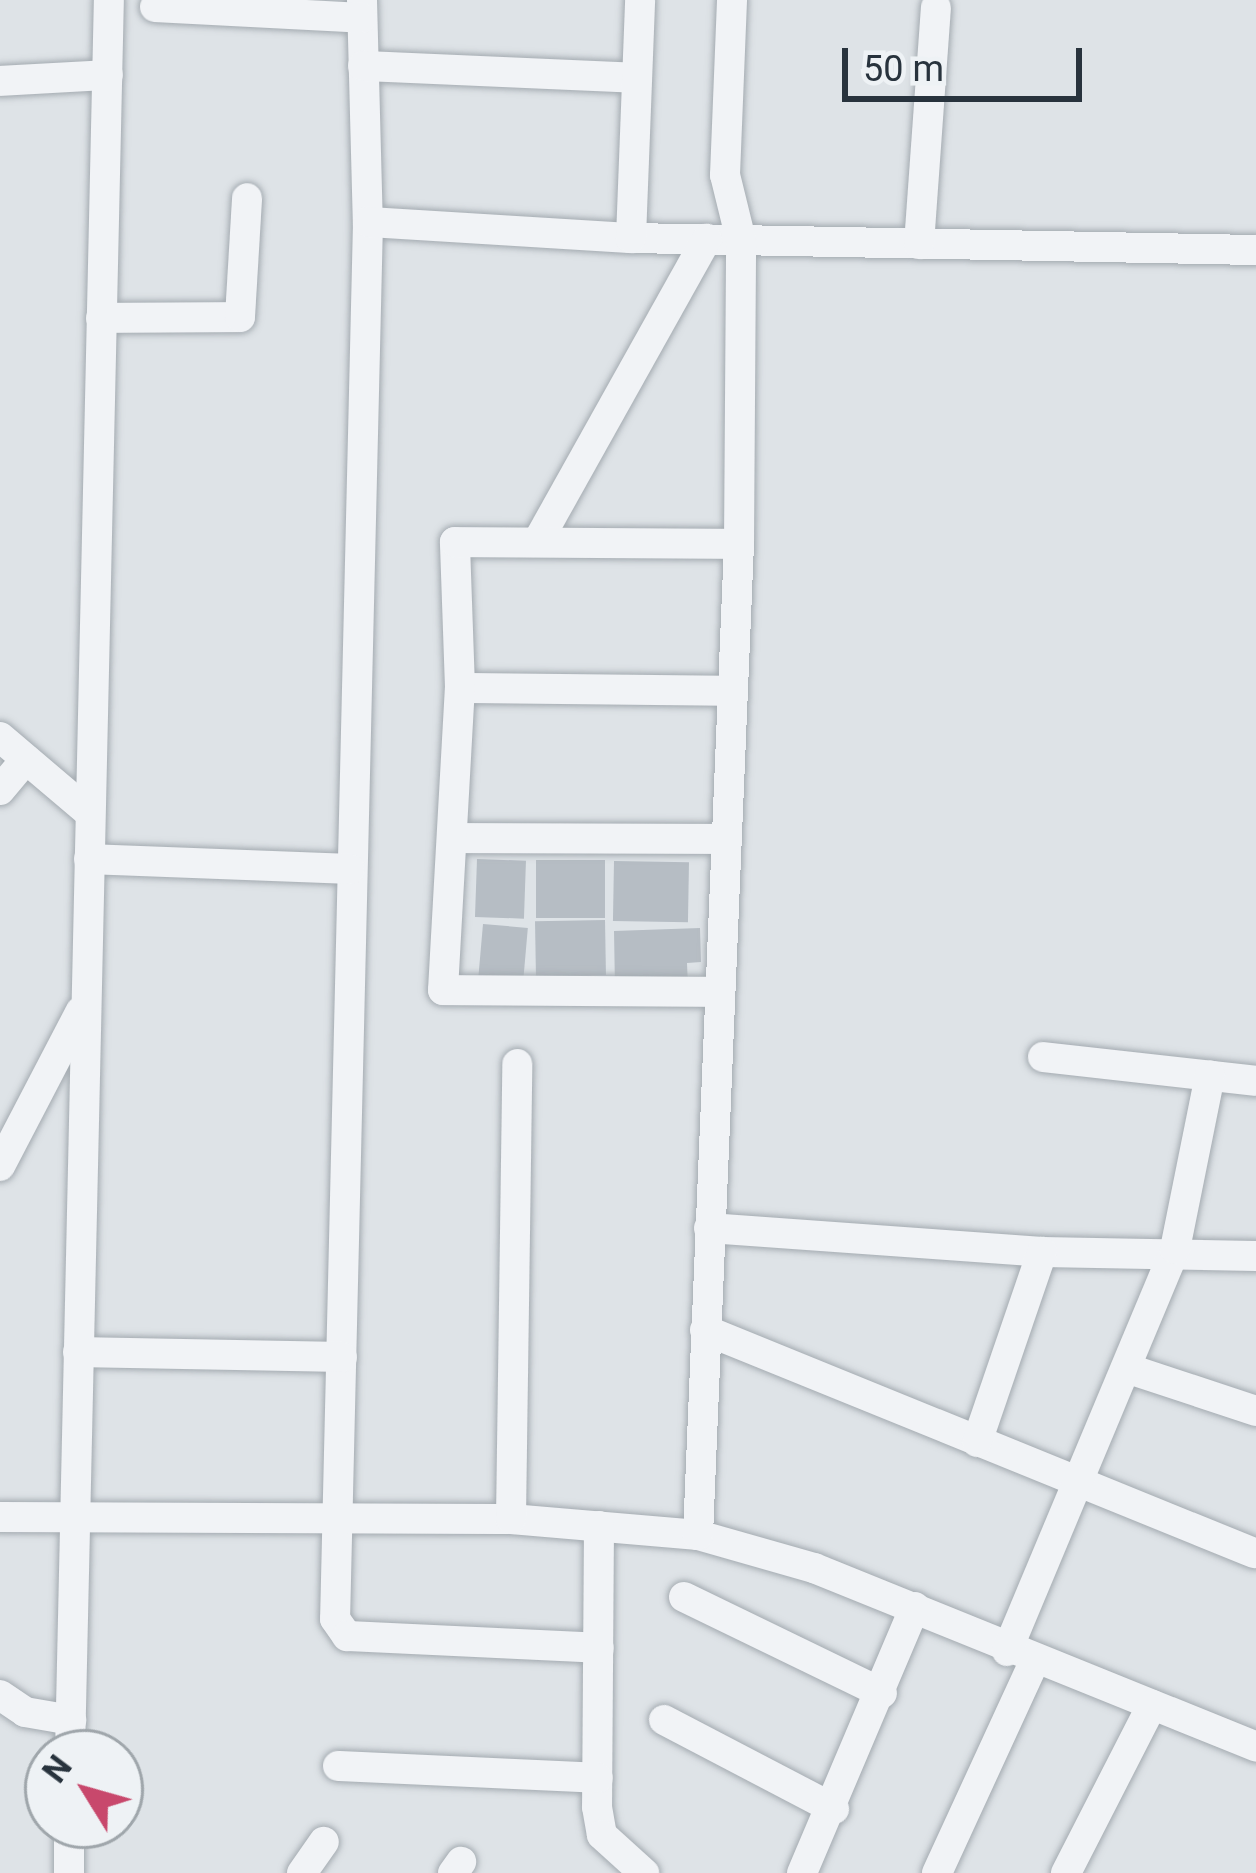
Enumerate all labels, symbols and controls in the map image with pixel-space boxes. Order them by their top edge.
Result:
scale bar [848,24,1088,98]
text: 50 m [863,48,944,90]
north arrow [24,1729,144,1849]
text: N [35,1748,80,1790]

